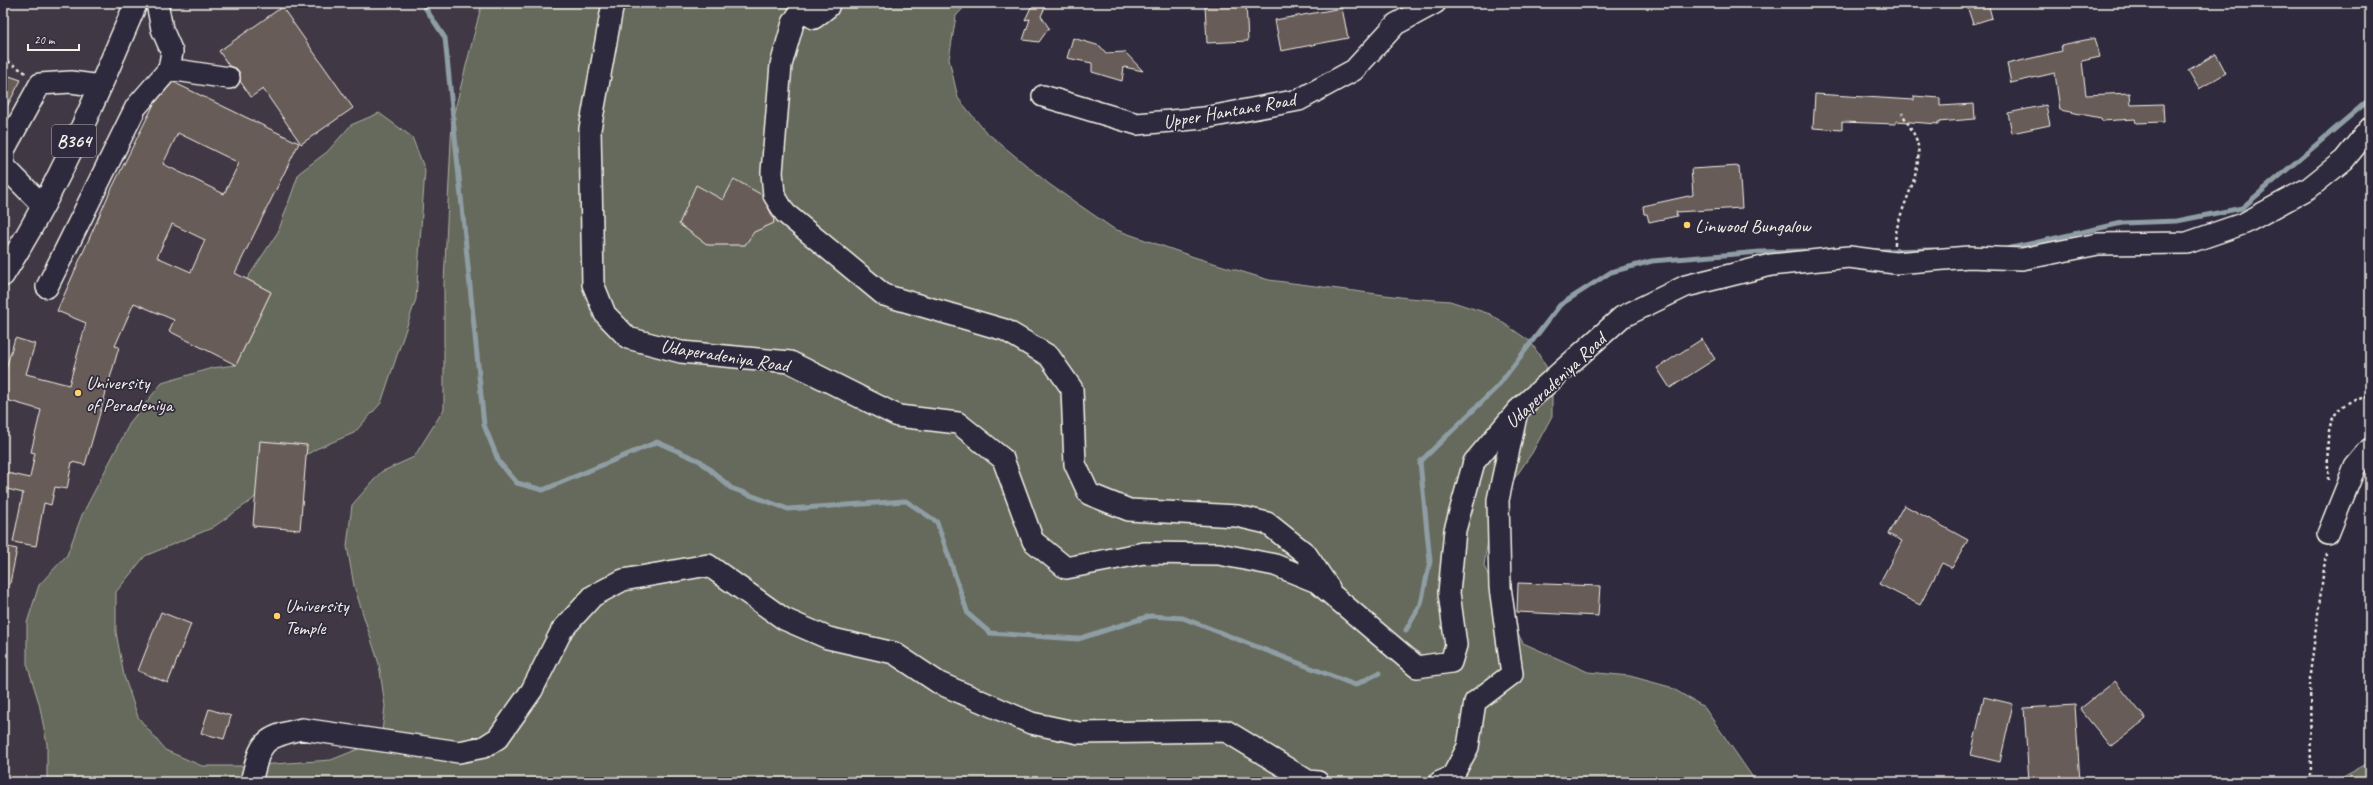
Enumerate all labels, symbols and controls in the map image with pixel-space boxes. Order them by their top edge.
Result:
scale bar [28,26,79,52]
text: 20 m [34,32,56,48]
street label: Upper Hantane Road [1161,87,1301,134]
road number: B364 [52,125,96,157]
place label: Linwood Bungalow [1695,214,1812,238]
marker: Linwood Bungalow [1682,220,1692,230]
street label: Udaperadeniya Road [1500,325,1614,434]
street label: Udaperadeniya Road [659,334,794,379]
place label: University of Peradeniya [86,371,175,417]
marker: University of Peradeniya [73,388,83,398]
place label: University Temple [285,594,350,640]
marker: University Temple [272,611,282,621]

